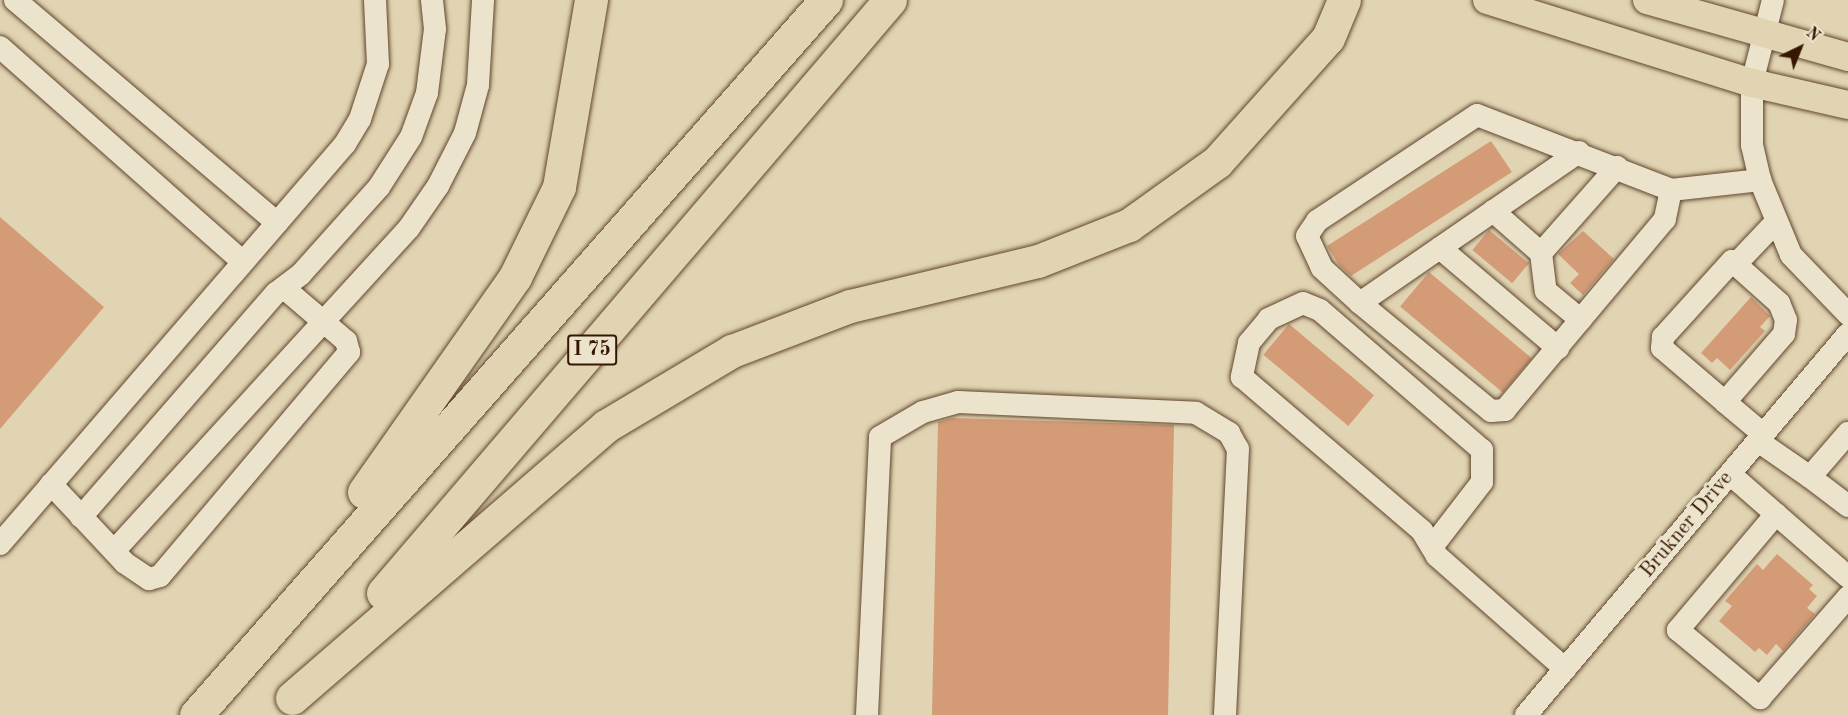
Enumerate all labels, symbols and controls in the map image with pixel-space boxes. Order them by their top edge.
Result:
north arrow [1770,18,1830,78]
text: N [1802,25,1822,45]
road number: I 75 [566,333,618,367]
street label: Brukner Drive [1635,467,1739,583]

